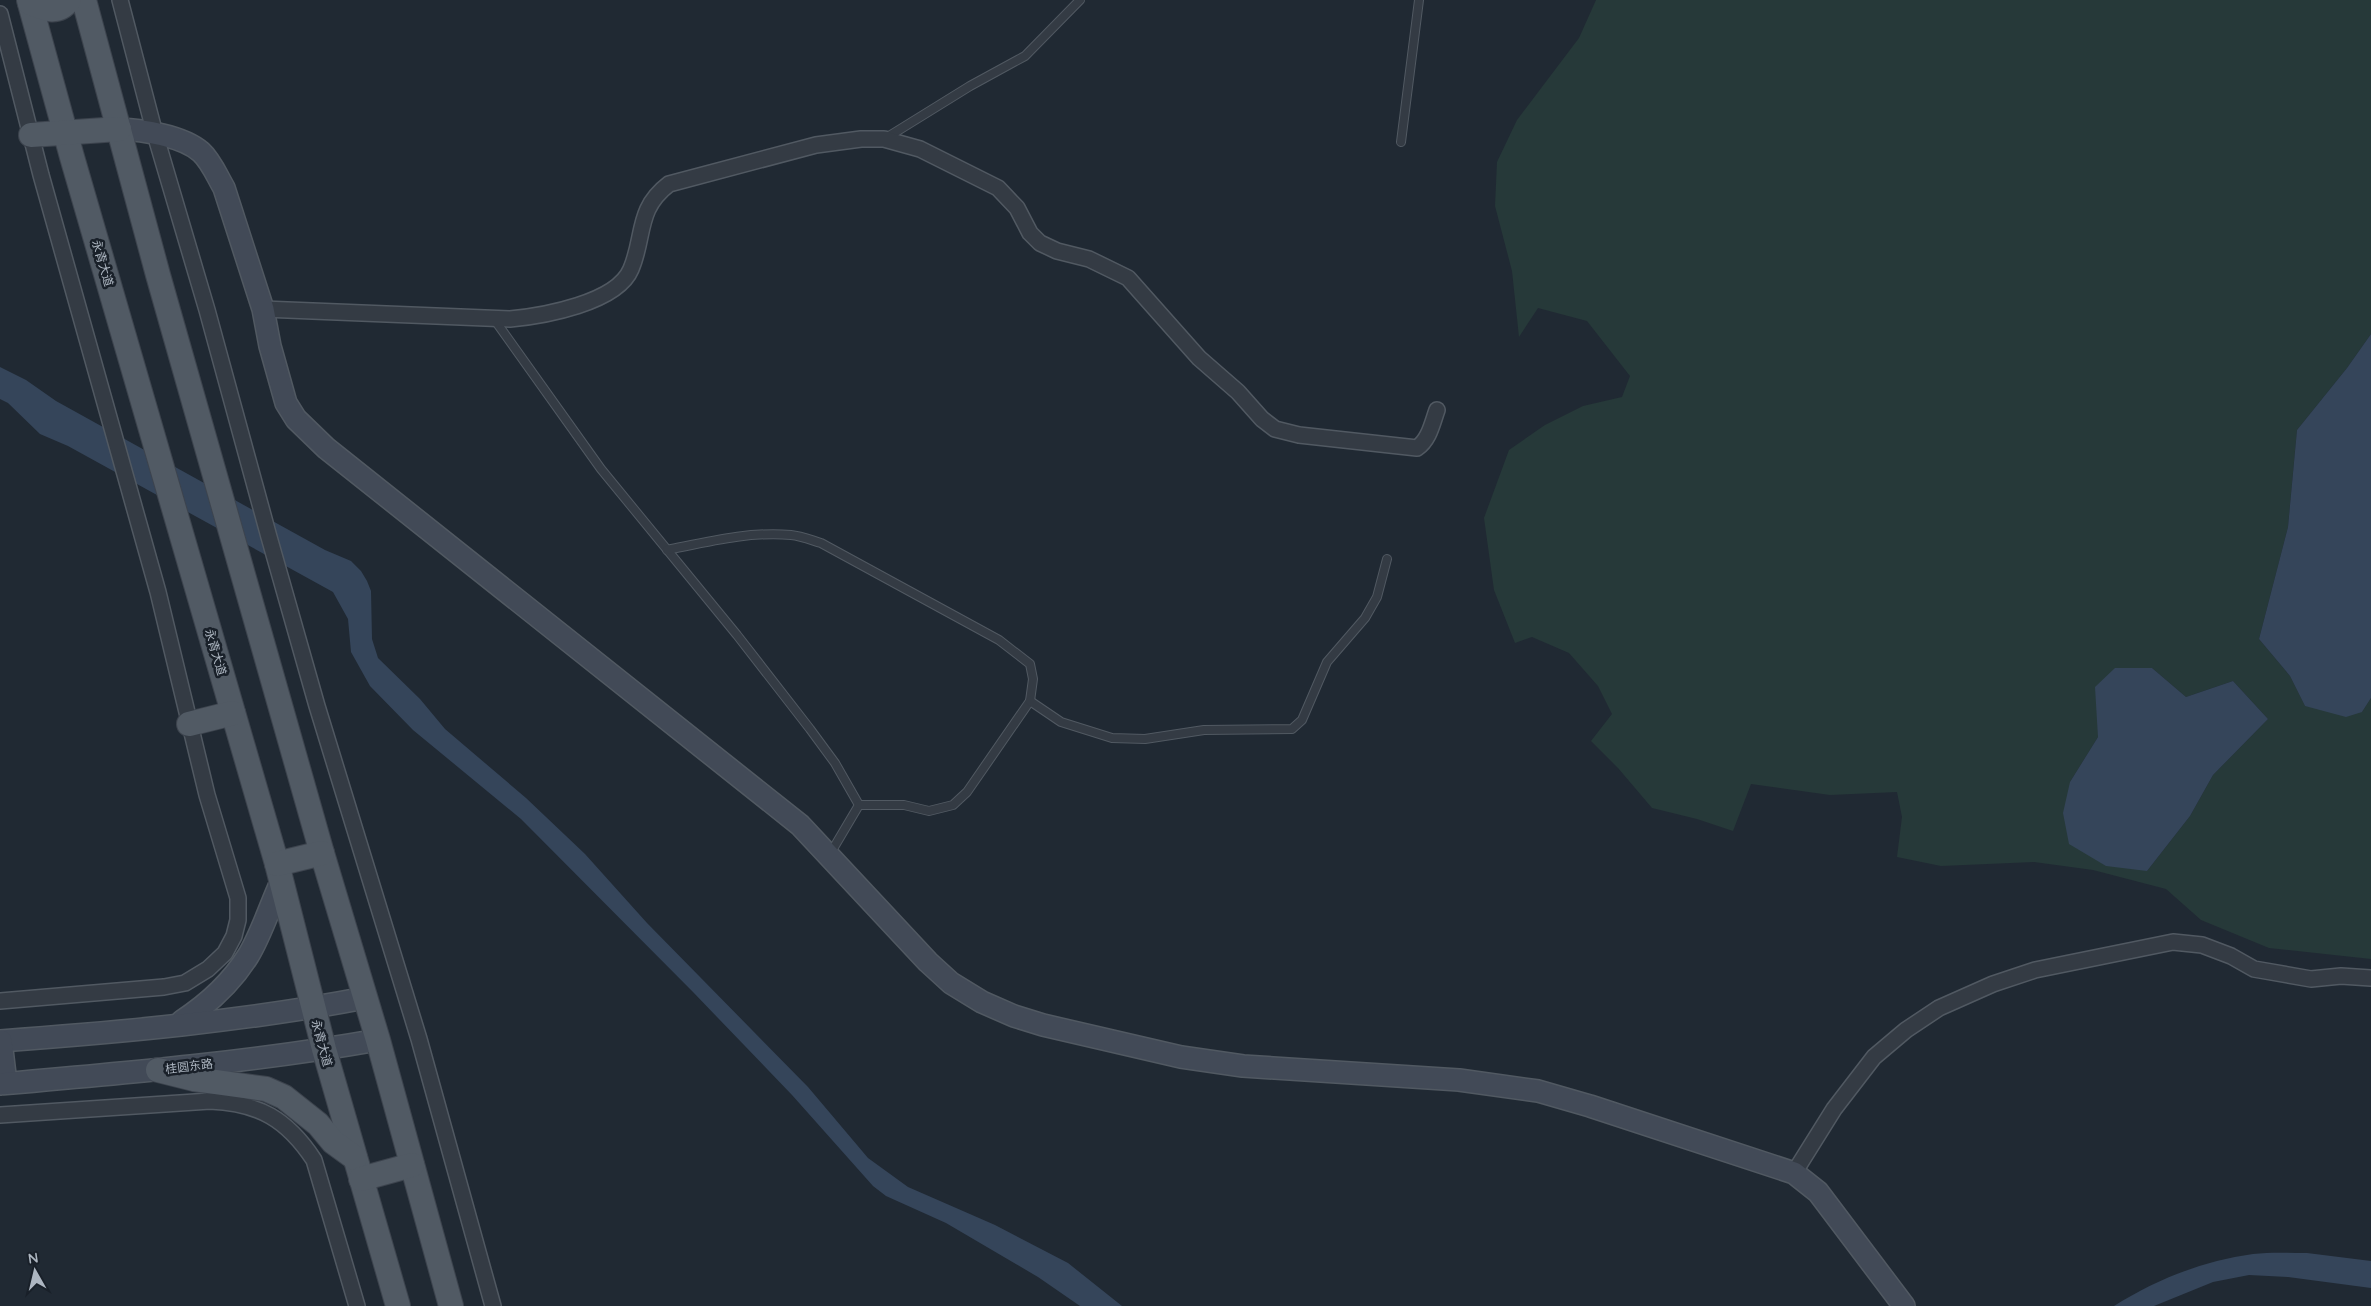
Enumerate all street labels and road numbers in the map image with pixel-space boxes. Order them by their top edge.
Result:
street label: 永青大道 [89,238,117,288]
street label: 永青大道 [202,627,230,677]
street label: 永青大道 [309,1018,335,1068]
street label: 桂圆东路 [164,1056,214,1076]

